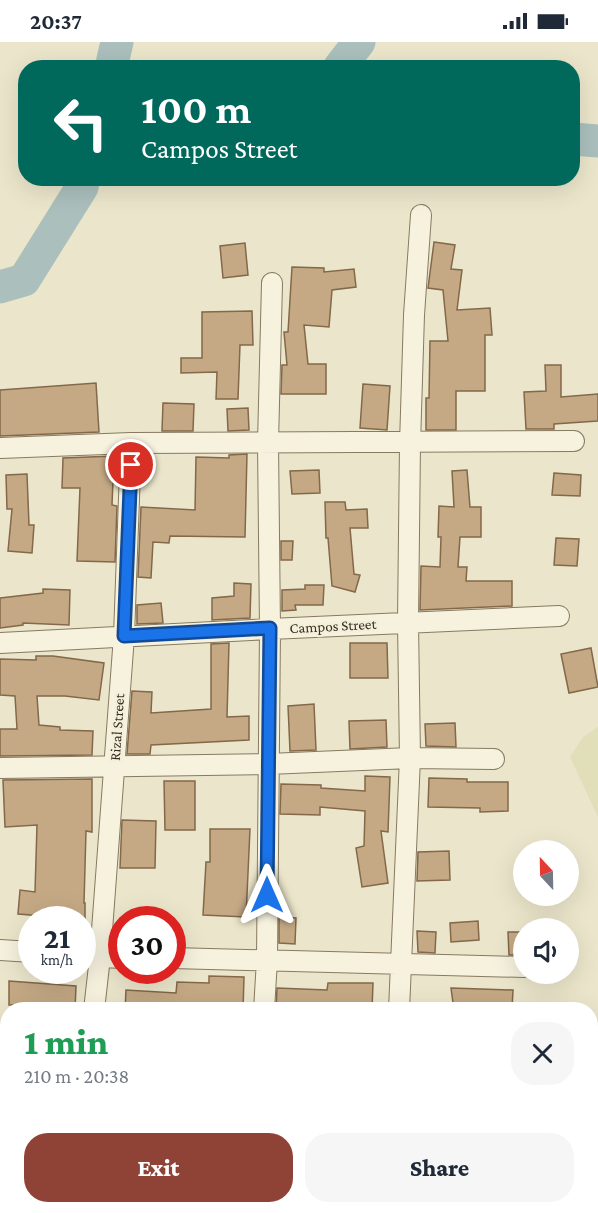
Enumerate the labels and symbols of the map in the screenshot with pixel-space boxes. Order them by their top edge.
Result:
pin [105,439,156,490]
street label: Campos Street [289,616,378,637]
street label: Rizal Street [107,692,127,761]
north arrow [513,840,579,906]
position arrow [235,863,299,927]
speed limit sign: 30 [108,906,186,984]

